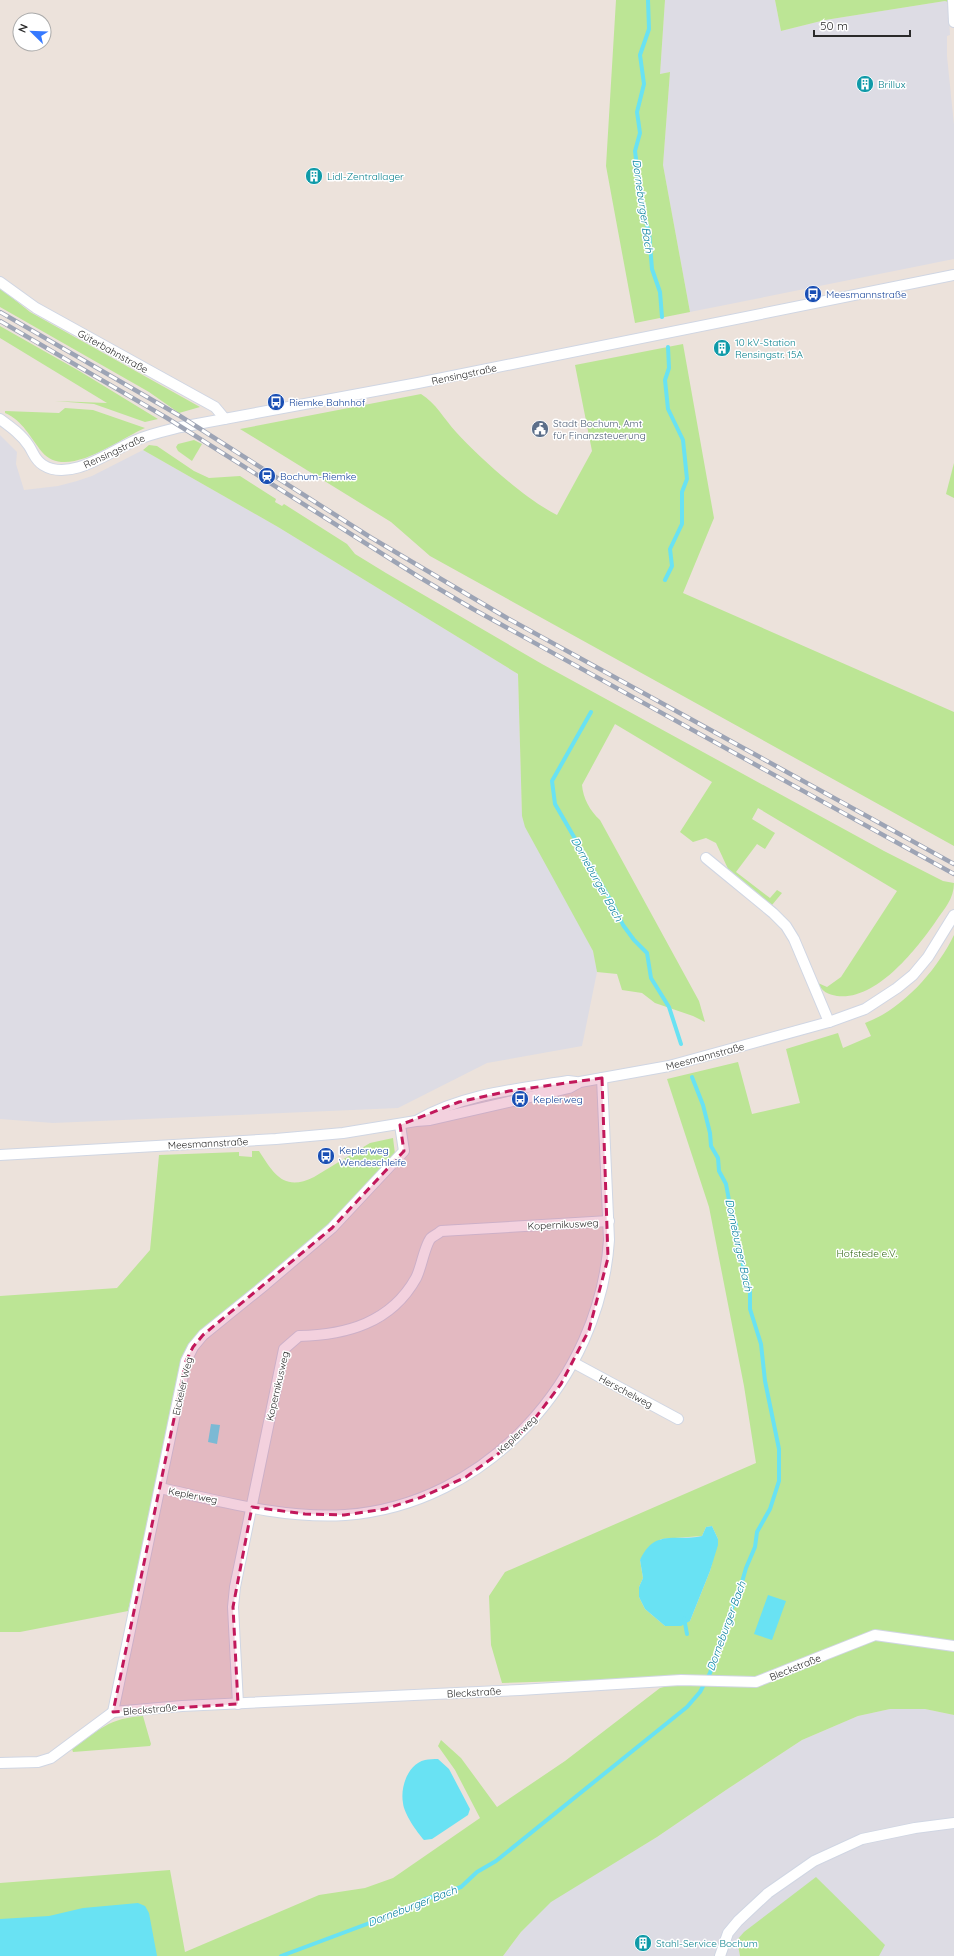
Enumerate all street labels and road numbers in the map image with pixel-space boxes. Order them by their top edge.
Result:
street label: Güterbahnstraße [75,327,151,376]
street label: Rensingstraße [430,361,498,388]
street label: Rensingstraße [81,431,147,471]
street label: Meesmannstraße [665,1040,746,1073]
street label: Meesmannstraße [167,1135,249,1152]
street label: Kopernikusweg [527,1216,599,1233]
street label: Kopernikusweg [263,1350,292,1422]
street label: Eickeler Weg [169,1356,196,1417]
street label: Herschelweg [596,1372,655,1411]
street label: Keplerweg [495,1412,540,1456]
street label: Keplerweg [167,1484,219,1507]
street label: Bleckstraße [768,1651,823,1684]
street label: Bleckstraße [447,1685,502,1700]
street label: Bleckstraße [122,1701,178,1718]

